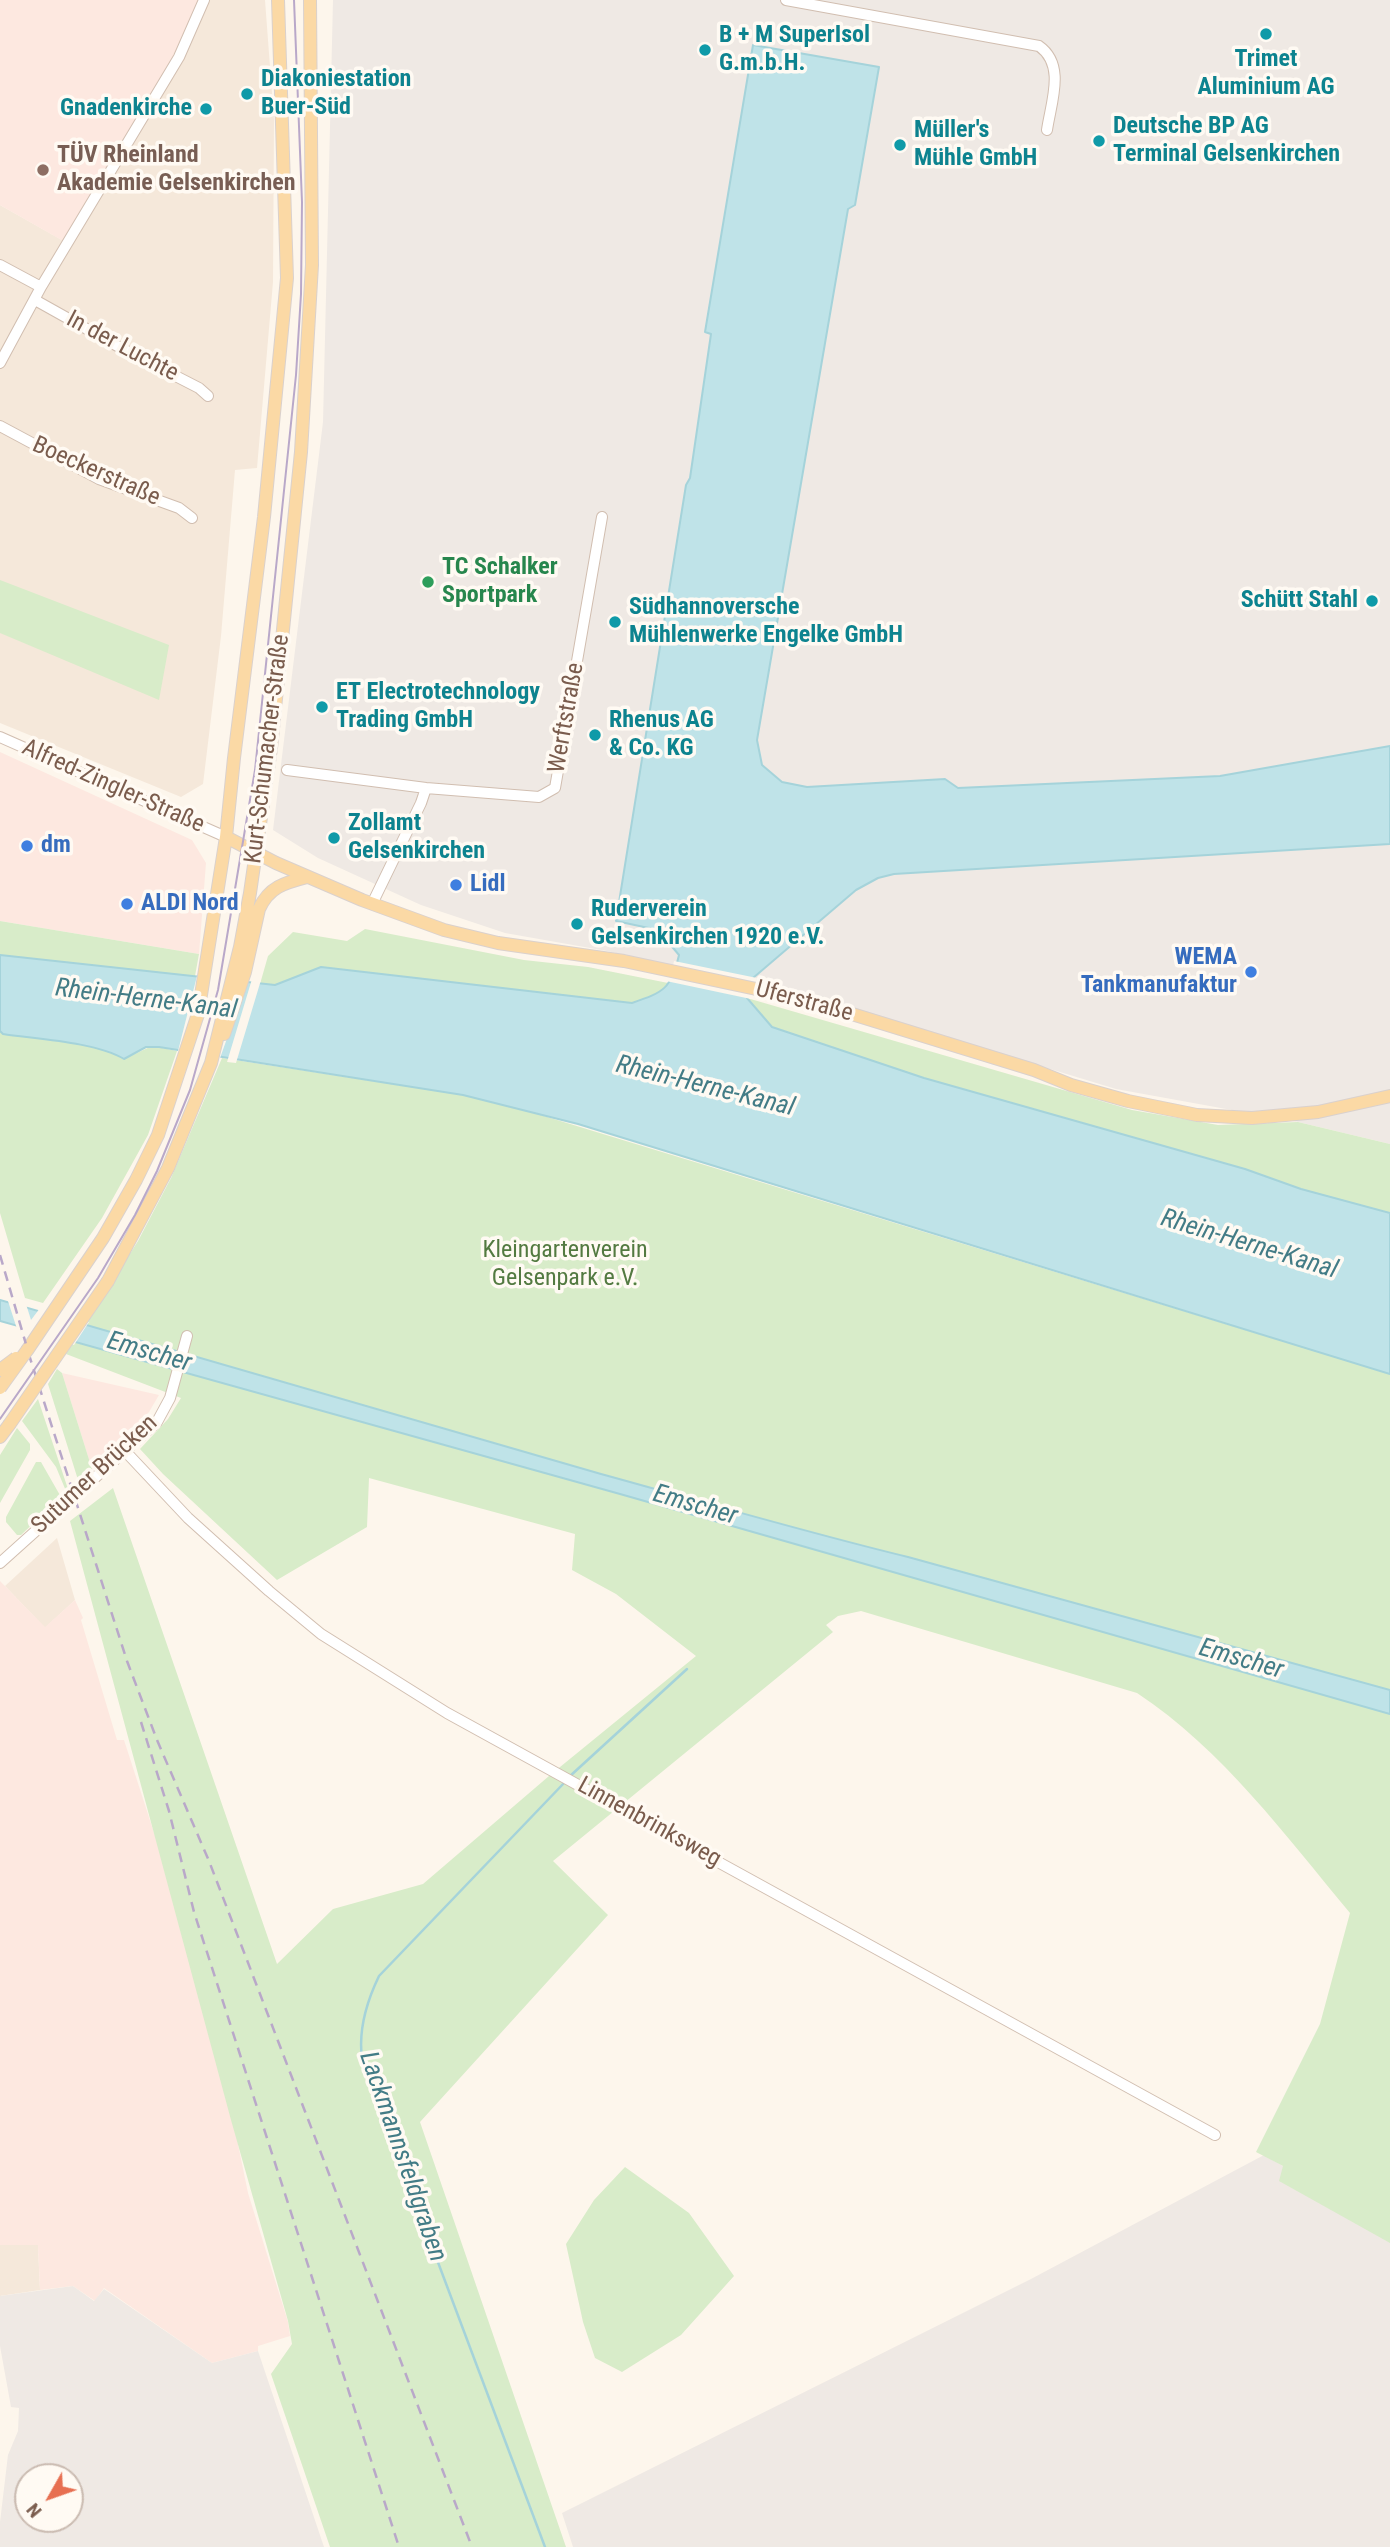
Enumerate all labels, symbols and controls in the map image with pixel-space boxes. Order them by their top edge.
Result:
place label: B + M SuperIsol G.m.b.H. [719,22,870,78]
marker: Trimet Aluminium AG [1258,26,1274,42]
marker: B + M SuperIsol G.m.b.H. [697,42,713,58]
place label: Trimet Aluminium AG [1197,46,1335,102]
place label: Diakoniestation Buer-Süd [261,66,411,122]
marker: Diakoniestation Buer-Süd [239,86,255,102]
place label: Gnadenkirche [60,95,192,123]
marker: Gnadenkirche [198,101,214,117]
place label: Deutsche BP AG Terminal Gelsenkirchen [1113,113,1340,169]
place label: Müller's Mühle GmbH [914,117,1037,173]
marker: Deutsche BP AG Terminal Gelsenkirchen [1091,133,1107,149]
marker: Müller's Mühle GmbH [892,137,908,153]
place label: TÜV Rheinland Akademie Gelsenkirchen [57,142,296,198]
marker: TÜV Rheinland Akademie Gelsenkirchen [35,162,51,178]
street label: In der Luchte [61,305,183,389]
street label: Boeckerstraße [28,431,164,513]
place label: TC Schalker Sportpark [442,554,558,610]
marker: TC Schalker Sportpark [420,574,436,590]
place label: Schütt Stahl [1241,587,1358,615]
marker: Schütt Stahl [1364,593,1380,609]
place label: Südhannoversche Mühlenwerke Engelke GmbH [629,594,903,650]
marker: Südhannoversche Mühlenwerke Engelke GmbH [607,614,623,630]
street label: Kurt-Schumacher-Straße [240,633,296,865]
street label: Werftstraße [543,661,591,775]
place label: ET Electrotechnology Trading GmbH [336,679,540,735]
marker: ET Electrotechnology Trading GmbH [314,699,330,715]
place label: Rhenus AG & Co. KG [609,707,714,763]
marker: Rhenus AG & Co. KG [587,727,603,743]
street label: Alfred-Zingler-Straße [17,734,209,840]
place label: Zollamt Gelsenkirchen [348,810,485,866]
marker: Zollamt Gelsenkirchen [326,830,342,846]
place label: dm [41,832,71,860]
marker: dm [19,838,35,854]
place label: Lidl [470,871,505,899]
marker: Lidl [448,877,464,893]
place label: ALDI Nord [141,890,239,918]
marker: ALDI Nord [119,896,135,912]
place label: Ruderverein Gelsenkirchen 1920 e.V. [591,896,825,952]
marker: Ruderverein Gelsenkirchen 1920 e.V. [569,916,585,932]
place label: WEMA Tankmanufaktur [1081,944,1237,1000]
marker: WEMA Tankmanufaktur [1243,964,1259,980]
water label: Rhein-Herne-Kanal [53,973,239,1027]
street label: Uferstraße [752,975,856,1029]
water label: Rhein-Herne-Kanal [612,1050,798,1124]
water label: Rhein-Herne-Kanal [1157,1203,1341,1287]
park label: Kleingartenverein Gelsenpark e.V. [482,1237,648,1293]
water label: Emscher [103,1326,195,1380]
street label: Sutumer Brücken [26,1409,164,1541]
water label: Emscher [649,1479,741,1533]
water label: Emscher [1195,1633,1287,1687]
street label: Linnenbrinksweg [572,1772,726,1874]
water label: Lackmannsfeldgraben [351,2048,453,2266]
north arrow [14,2463,84,2533]
text: N [22,2499,47,2522]

